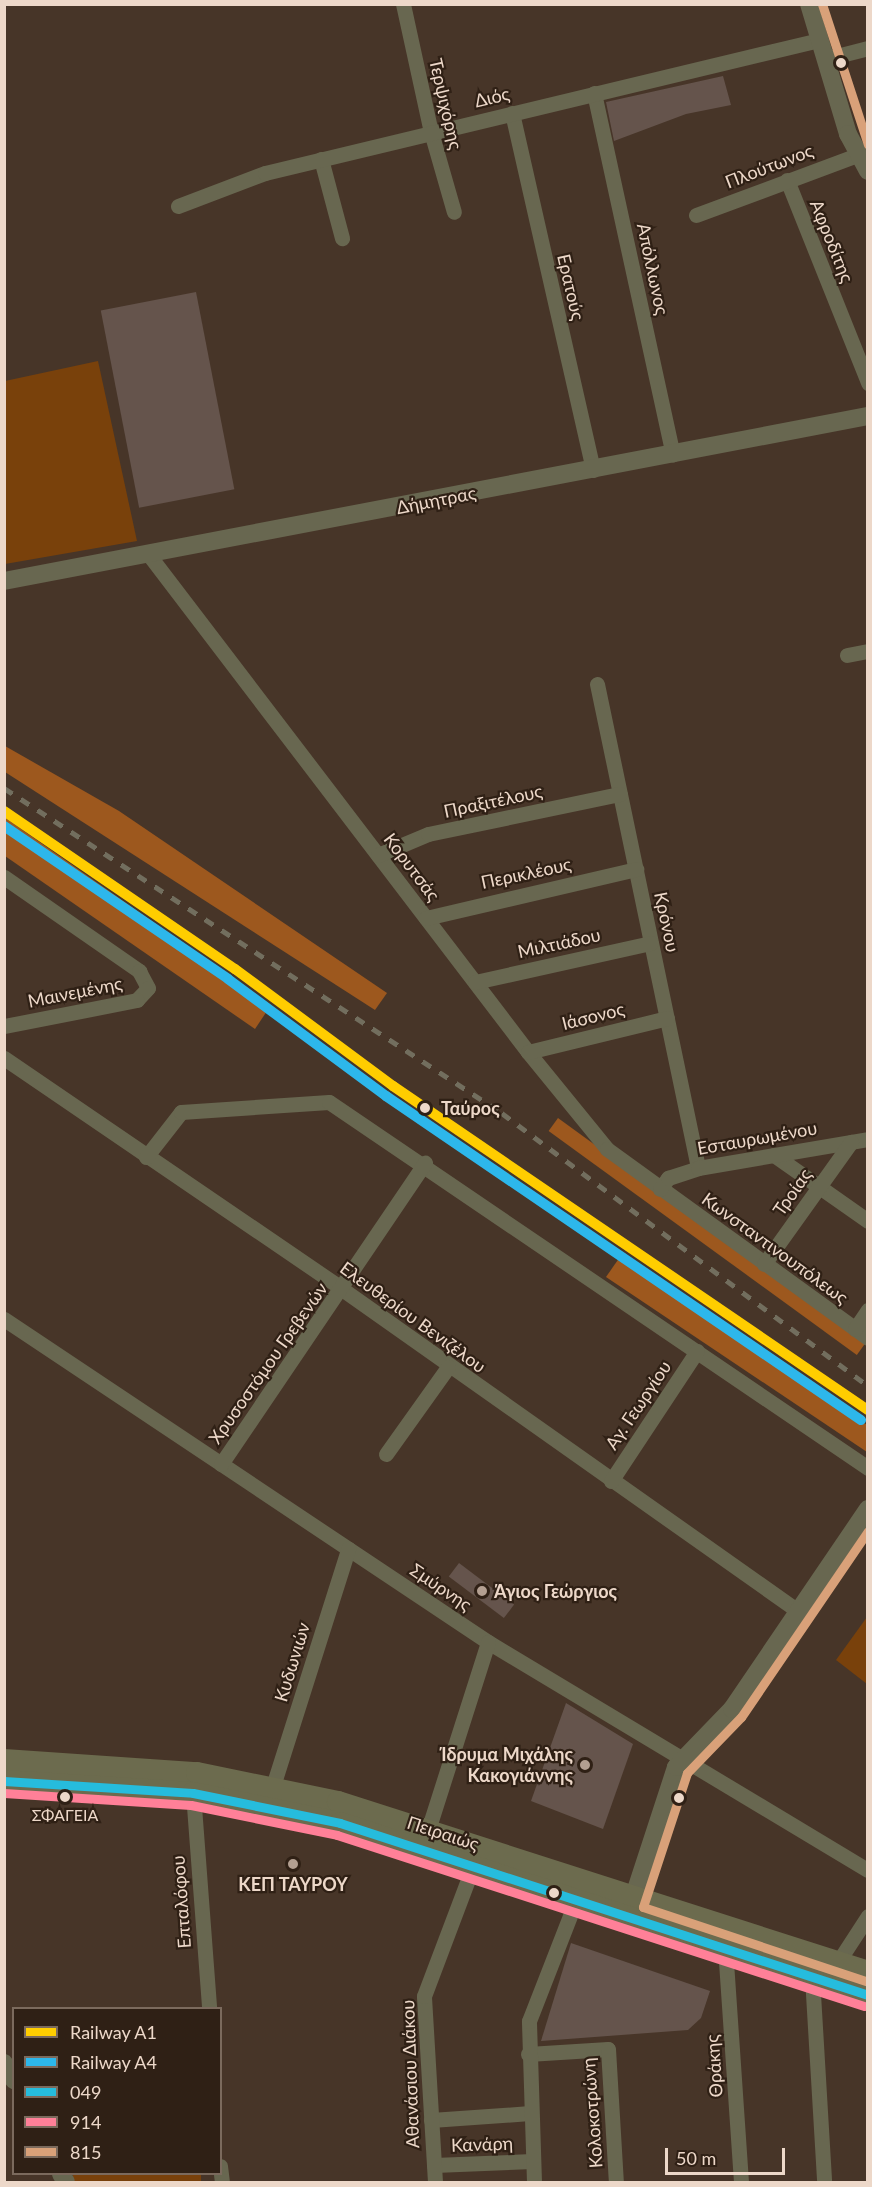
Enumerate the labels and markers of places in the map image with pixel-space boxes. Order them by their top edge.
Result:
unlabelled marker [835,57,847,69]
marker: Ταύρος [414,1097,436,1119]
place label: Ταύρος [441,1097,500,1119]
place label: Άγιος Γεώργιος [494,1580,617,1602]
marker: Άγιος Γεώργιος [475,1584,489,1598]
place label: Ίδρυμα Μιχάλης Κακογιάννης [441,1744,573,1786]
marker: Ίδρυμα Μιχάλης Κακογιάννης [578,1758,592,1772]
marker: ΣΦΑΓΕΙΑ [59,1791,71,1803]
unlabelled marker [673,1792,685,1804]
place label: ΣΦΑΓΕΙΑ [32,1805,98,1825]
marker: ΚΕΠ ΤΑΥΡΟΥ [286,1857,300,1871]
place label: ΚΕΠ ΤΑΥΡΟΥ [238,1873,348,1895]
unlabelled marker [548,1887,560,1899]

